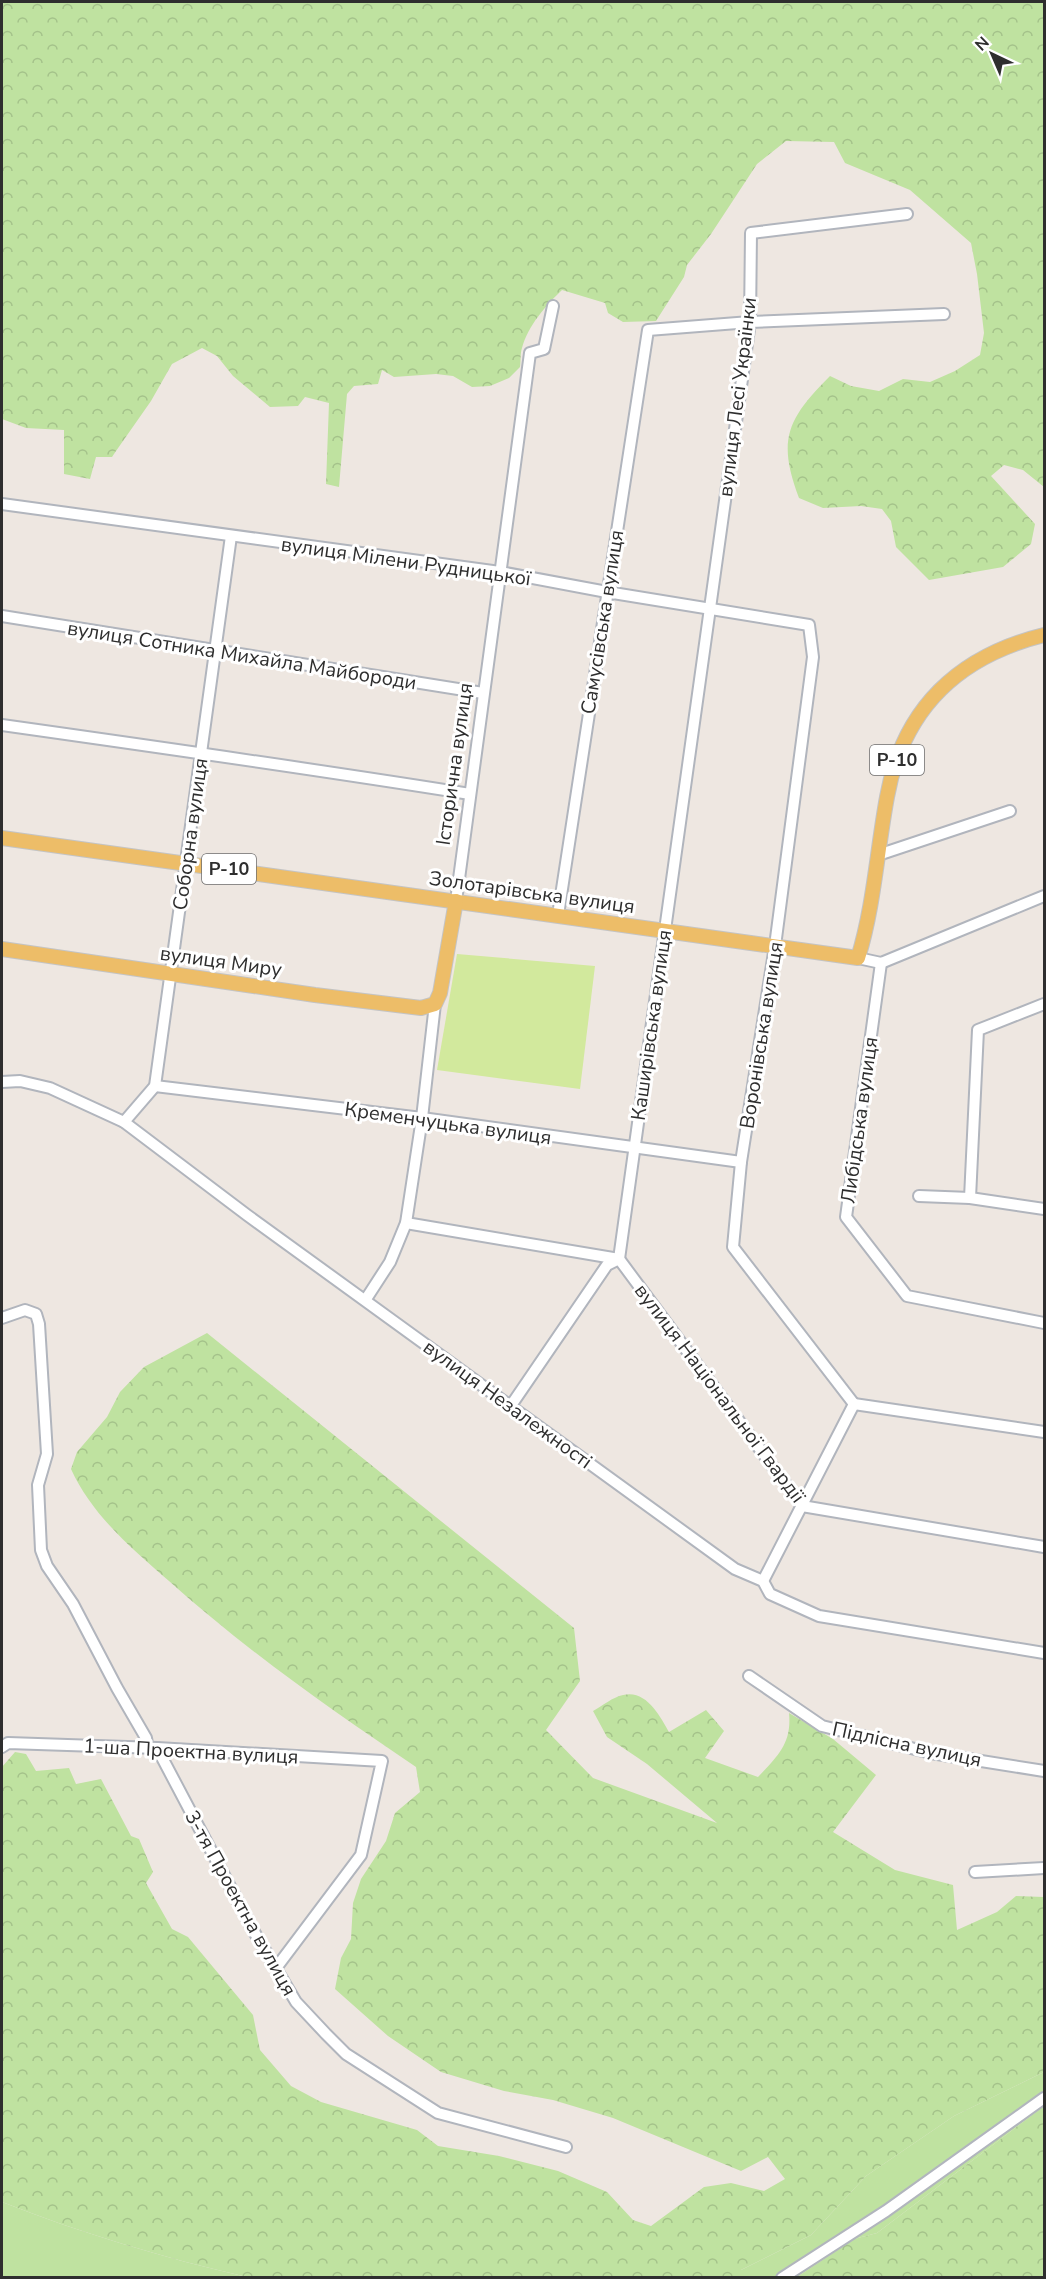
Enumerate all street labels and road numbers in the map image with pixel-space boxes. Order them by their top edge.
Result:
street label: вулиця Лесі Українки [712,296,763,498]
street label: Самусівська вулиця [575,528,630,716]
street label: вулиця Мілени Рудницької [279,531,534,593]
street label: вулиця Сотника Михайла Майбороди [65,615,419,696]
street label: Історична вулиця [430,681,479,847]
road number: Р-10 [870,745,924,775]
street label: Соборна вулиця [166,756,215,912]
road number: Р-10 [202,854,256,884]
street label: Золотарівська вулиця [427,865,636,920]
street label: Каширівська вулиця [625,928,678,1122]
street label: вулиця Миру [158,940,284,983]
street label: Воронівська вулиця [733,940,790,1130]
street label: Либідська вулиця [834,1035,885,1205]
street label: Кременчуцька вулиця [343,1096,553,1151]
street label: вулиця Національної Гвардії [628,1278,812,1509]
street label: вулиця Незалежності [418,1334,598,1475]
street label: Підлісна вулиця [830,1715,984,1773]
street label: 1-ша Проектна вулиця [83,1732,299,1771]
street label: 3-тя Проектна вулиця [178,1806,303,2001]

